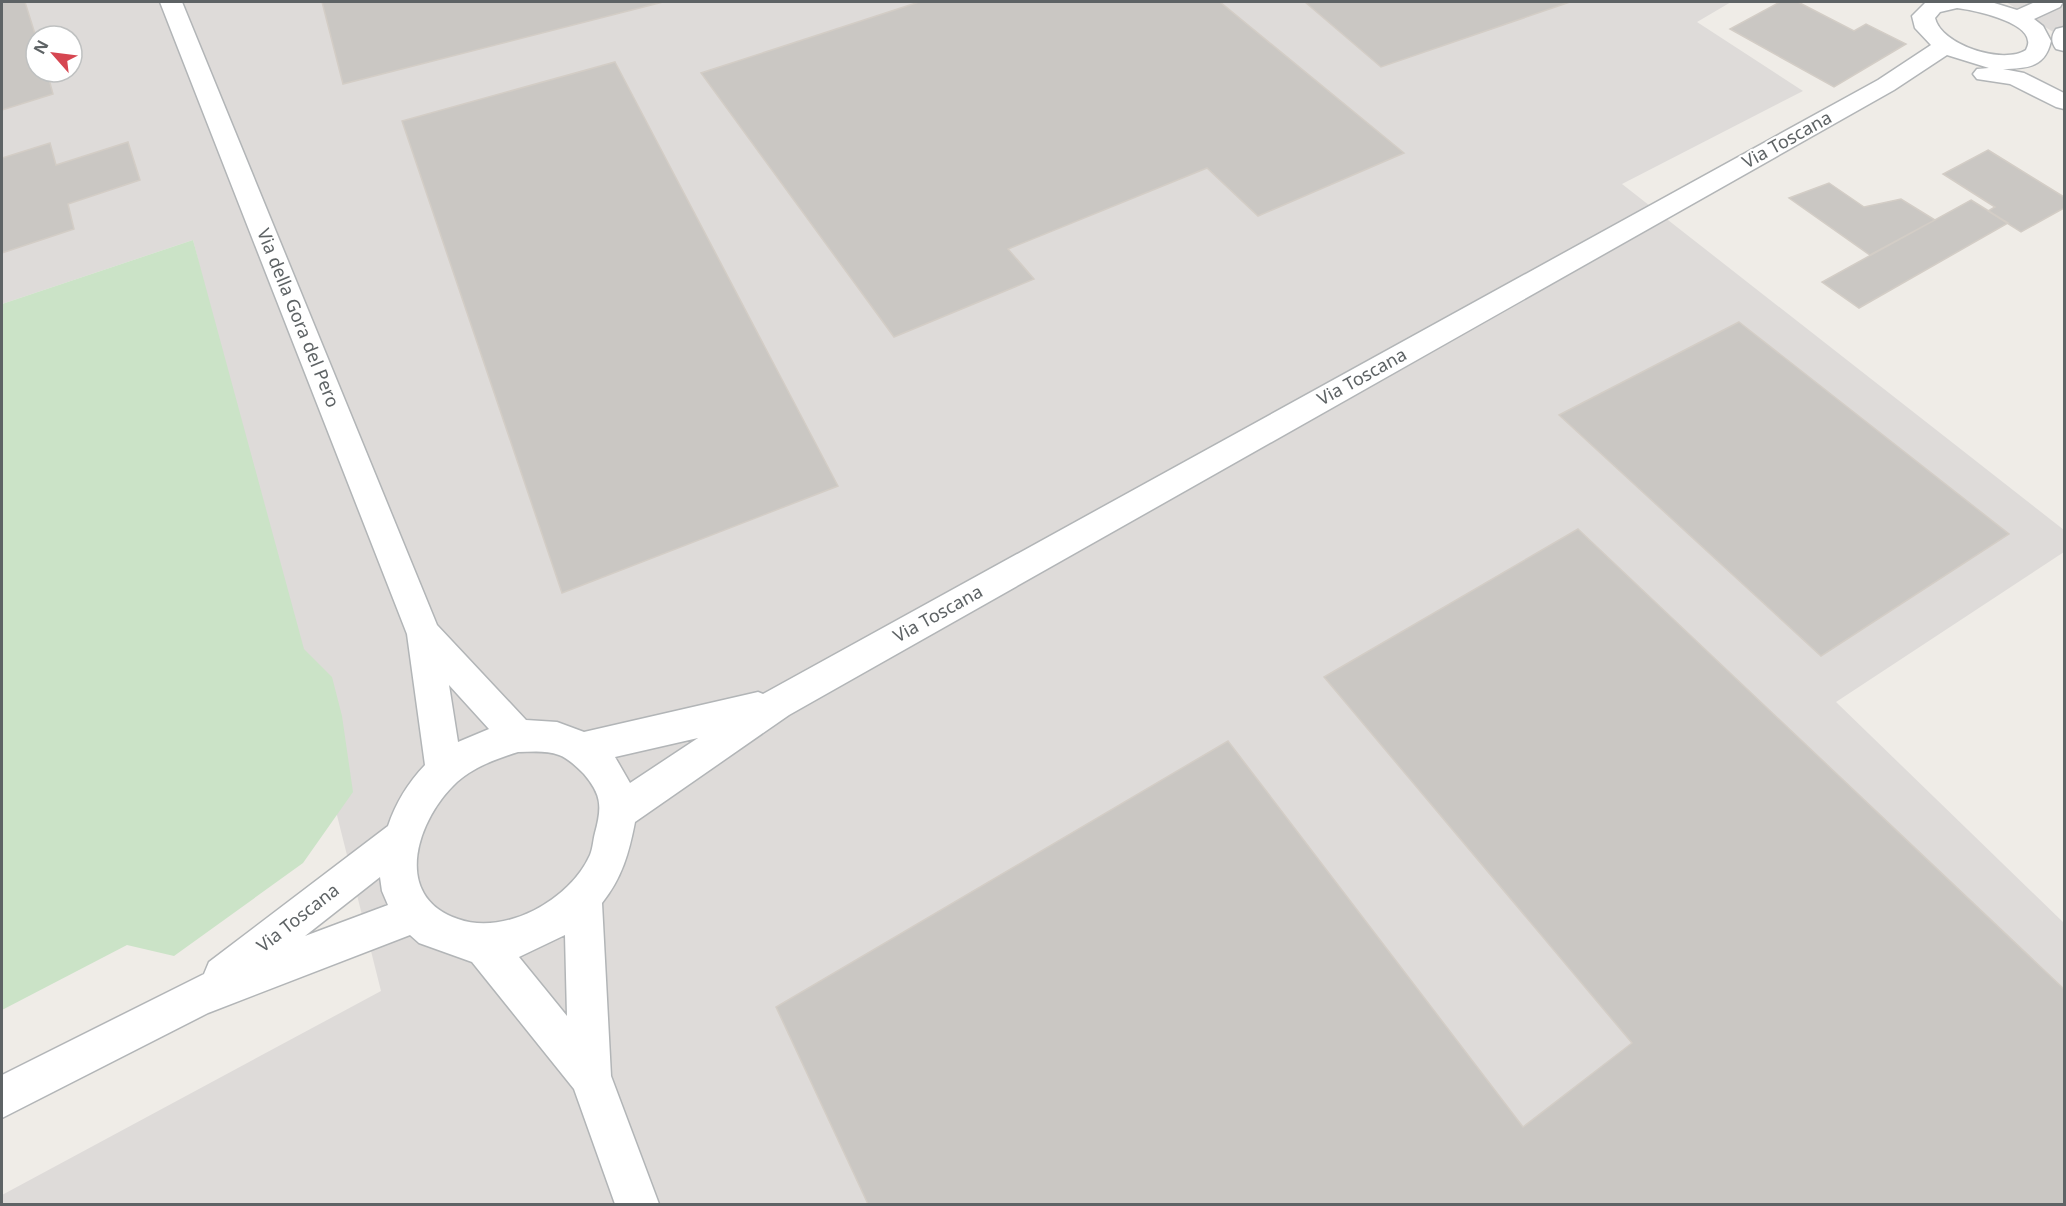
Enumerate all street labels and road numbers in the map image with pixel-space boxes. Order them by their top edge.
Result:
street label: Via Toscana [1738,105,1835,173]
street label: Via della Gora del Pero [252,225,346,411]
street label: Via Toscana [1313,342,1410,410]
street label: Via Toscana [889,579,986,647]
street label: Via Toscana [251,877,344,957]

